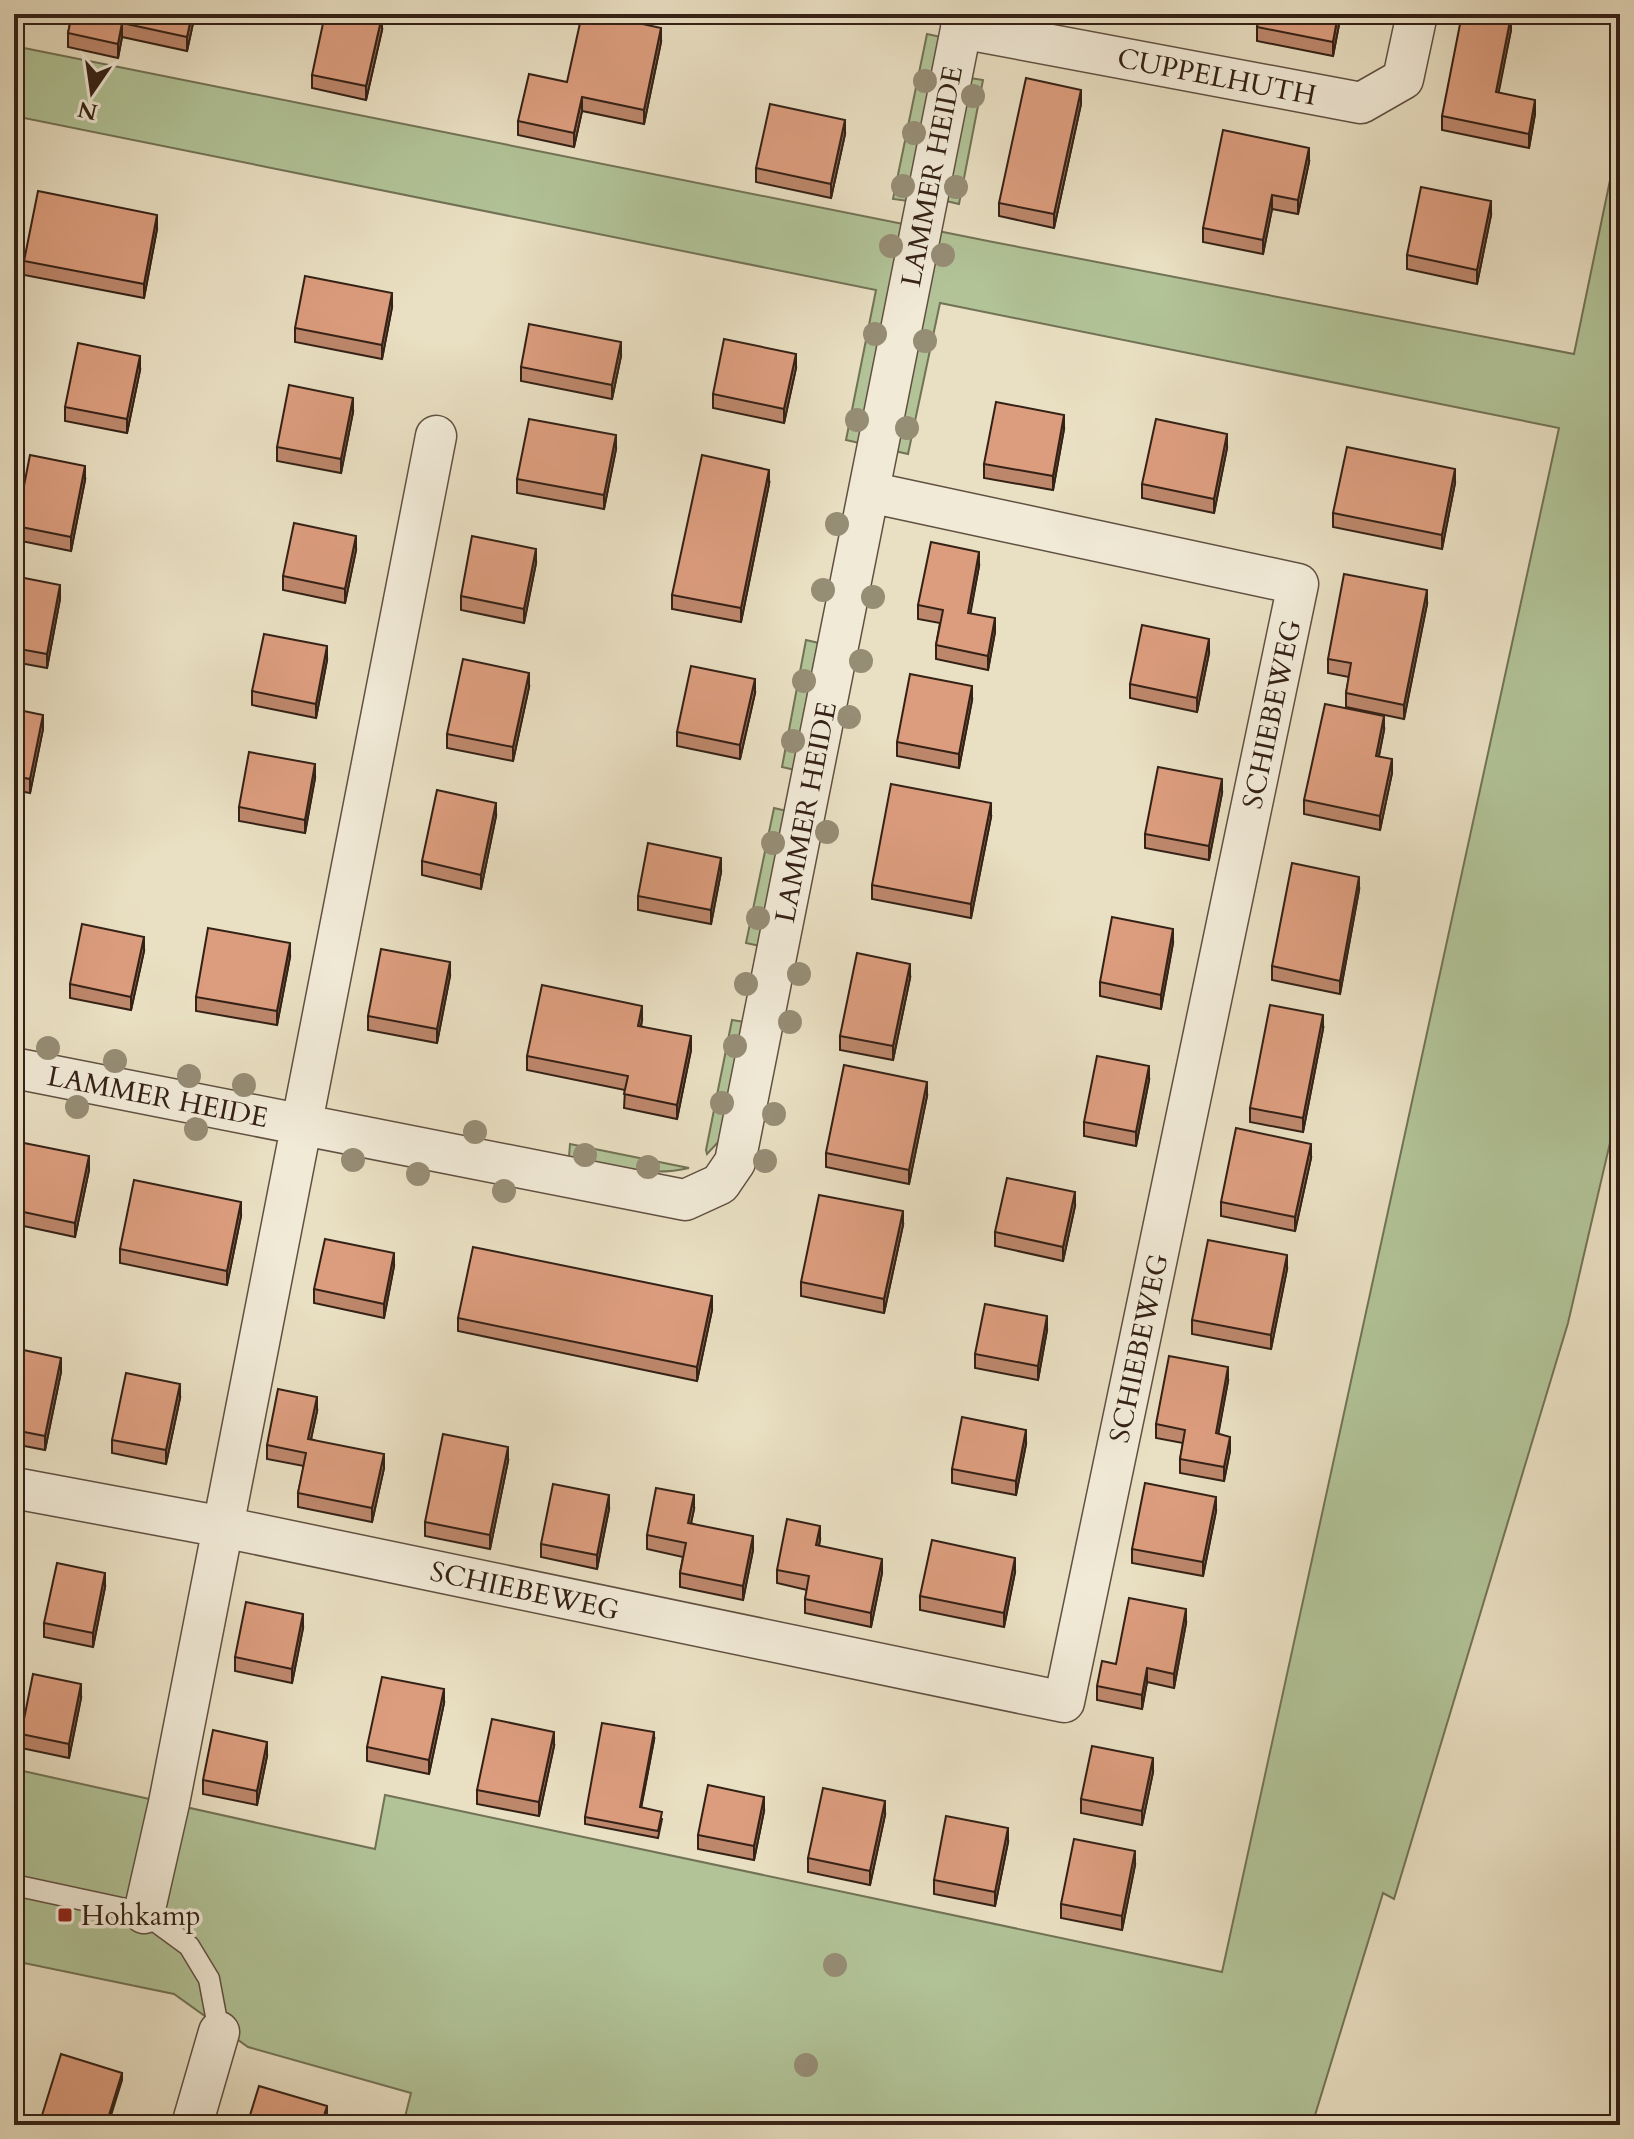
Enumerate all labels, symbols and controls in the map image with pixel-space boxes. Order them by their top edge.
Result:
street label: CUPPELHUTH [1114,39,1319,115]
north arrow [52,52,132,132]
street label: LAMMER HEIDE [892,63,972,290]
text: N [75,94,100,127]
street label: SCHIEBEWEG [1233,616,1311,812]
street label: LAMMER HEIDE [766,699,846,926]
street label: LAMMER HEIDE [44,1057,271,1137]
street label: SCHIEBEWEG [1100,1250,1178,1446]
street label: SCHIEBEWEG [427,1552,623,1630]
place label: Hohkamp [81,1897,201,1935]
marker: Hohkamp [56,1906,74,1924]

